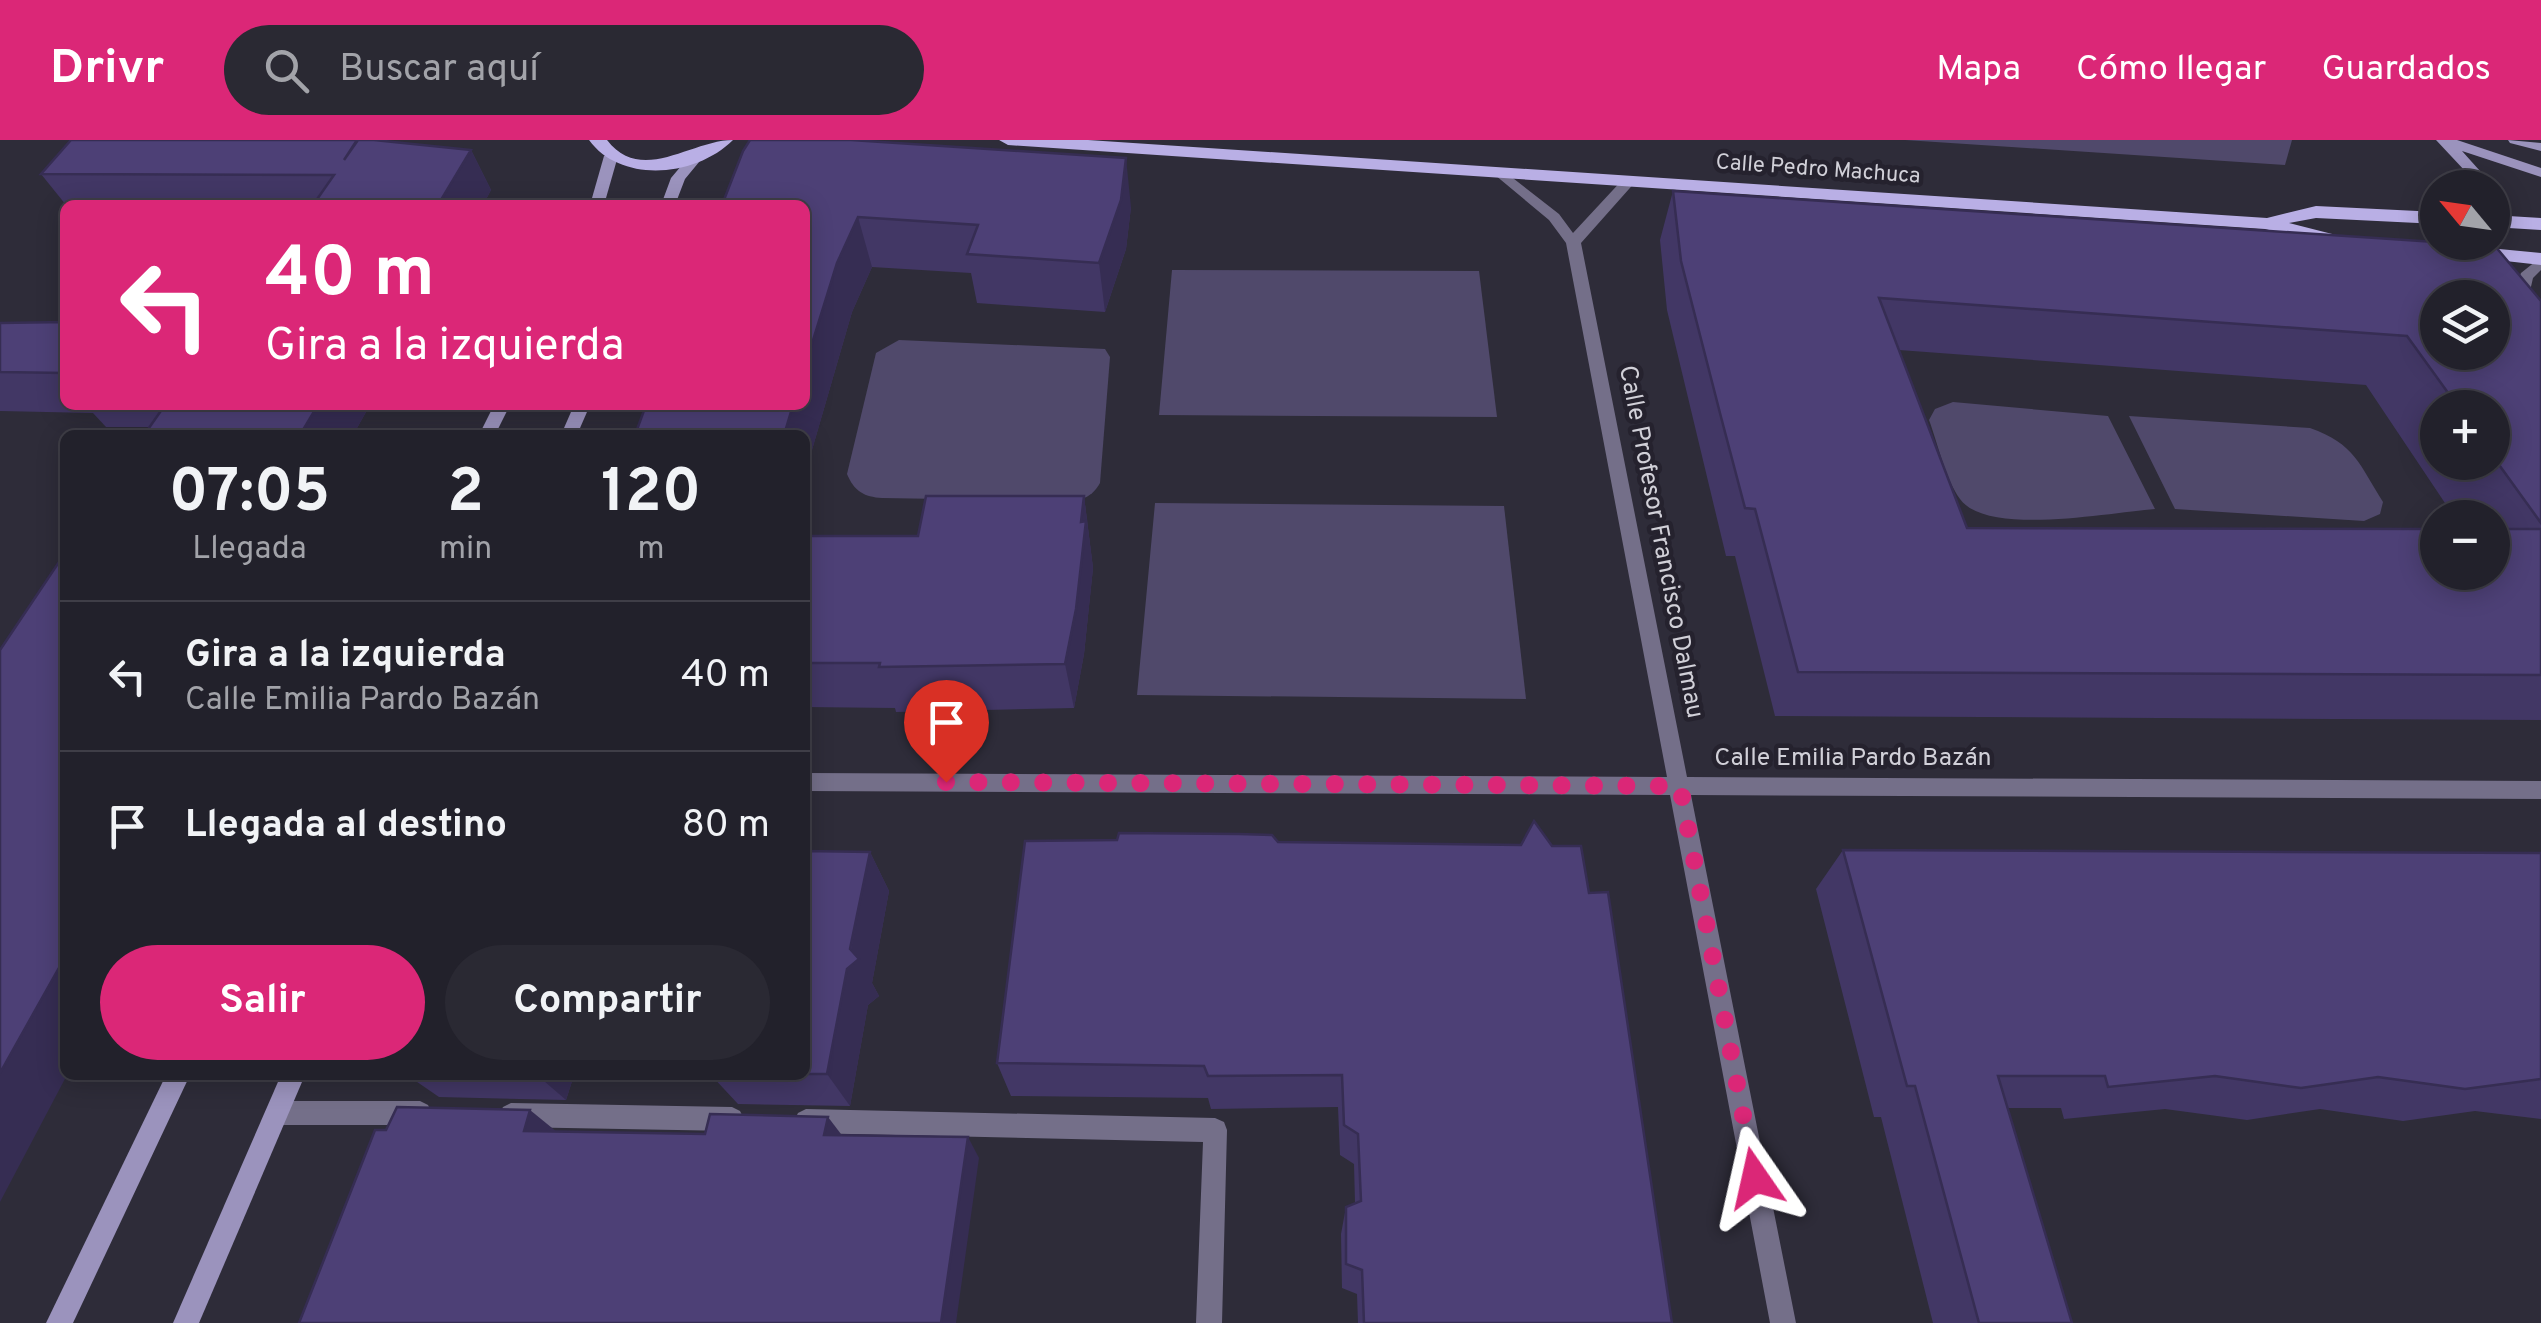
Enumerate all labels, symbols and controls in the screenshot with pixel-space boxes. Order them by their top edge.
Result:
search box [224,25,924,115]
text: Drivr [50,40,164,100]
icon: search [259,43,314,98]
text: Buscar aquí [339,46,539,95]
text: Mapa [1936,48,2021,92]
text: Cómo llegar [2076,48,2266,92]
text: Guardados [2321,48,2491,92]
street label: Calle Pedro Machuca [1715,149,1921,191]
north arrow [2420,170,2510,260]
map controls [2420,170,2510,590]
text: 40 m [265,232,435,321]
icon: left [100,240,230,370]
button: layers [2420,280,2510,370]
text: Gira a la izquierda [265,319,624,376]
street label: Calle Profesor Francisco Dalmau [1610,363,1710,721]
button: + [2420,390,2510,480]
text: 07:05 [169,457,330,533]
text: 2 [447,457,484,533]
text: 120 [601,457,701,533]
button: − [2420,500,2510,590]
text: Llegada [192,530,307,570]
text: min [439,530,492,570]
text: m [638,530,665,570]
text: Gira a la izquierda [185,632,506,681]
icon: left [100,649,155,704]
text: 40 m [681,652,770,701]
pin [904,680,989,783]
text: Calle Emilia Pardo Bazán [185,681,540,721]
icon: arrive [919,695,974,750]
street label: Calle Emilia Pardo Bazán [1714,743,1992,775]
icon: arrive [100,799,155,854]
text: Llegada al destino [185,802,507,851]
text: 80 m [682,802,770,851]
button: Salir [100,945,425,1060]
button: Compartir [445,945,770,1060]
position arrow [1703,1126,1807,1230]

